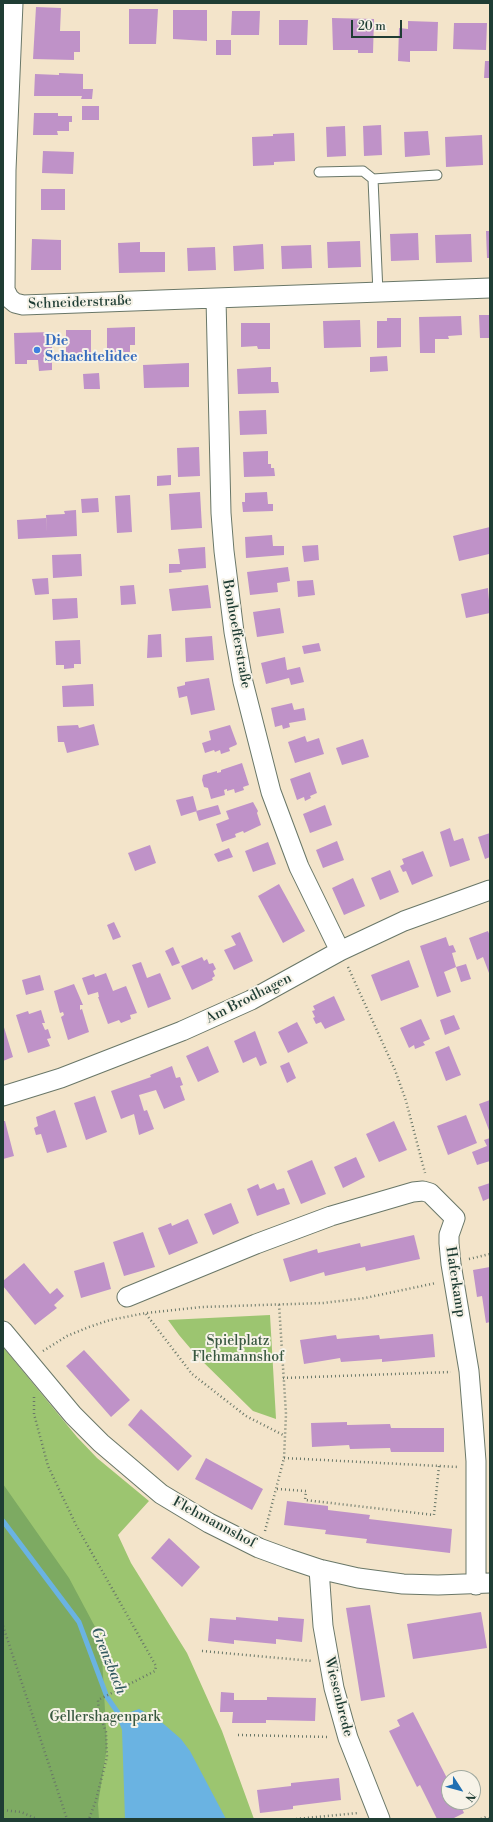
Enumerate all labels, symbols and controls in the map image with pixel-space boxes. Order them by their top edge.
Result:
scale bar [353,12,404,38]
text: 20 m [358,19,386,34]
street label: Schneiderstraße [28,293,132,313]
place label: Die Schachtelidee [45,334,138,366]
marker: Die Schachtelidee [32,345,42,355]
street label: Bonhoefferstraße [218,578,254,690]
street label: Am Brodhagen [203,970,295,1028]
street label: Haferkamp [441,1246,469,1318]
park label: Spielplatz Flehmannshof [192,1334,284,1366]
street label: Flehmannshof [169,1494,259,1552]
water label: Grenzbach [86,1625,130,1697]
street label: Wiesenbrede [320,1655,356,1739]
park label: Gellershagenpark [49,1710,161,1726]
north arrow [441,1770,481,1810]
text: N [462,1789,478,1804]

